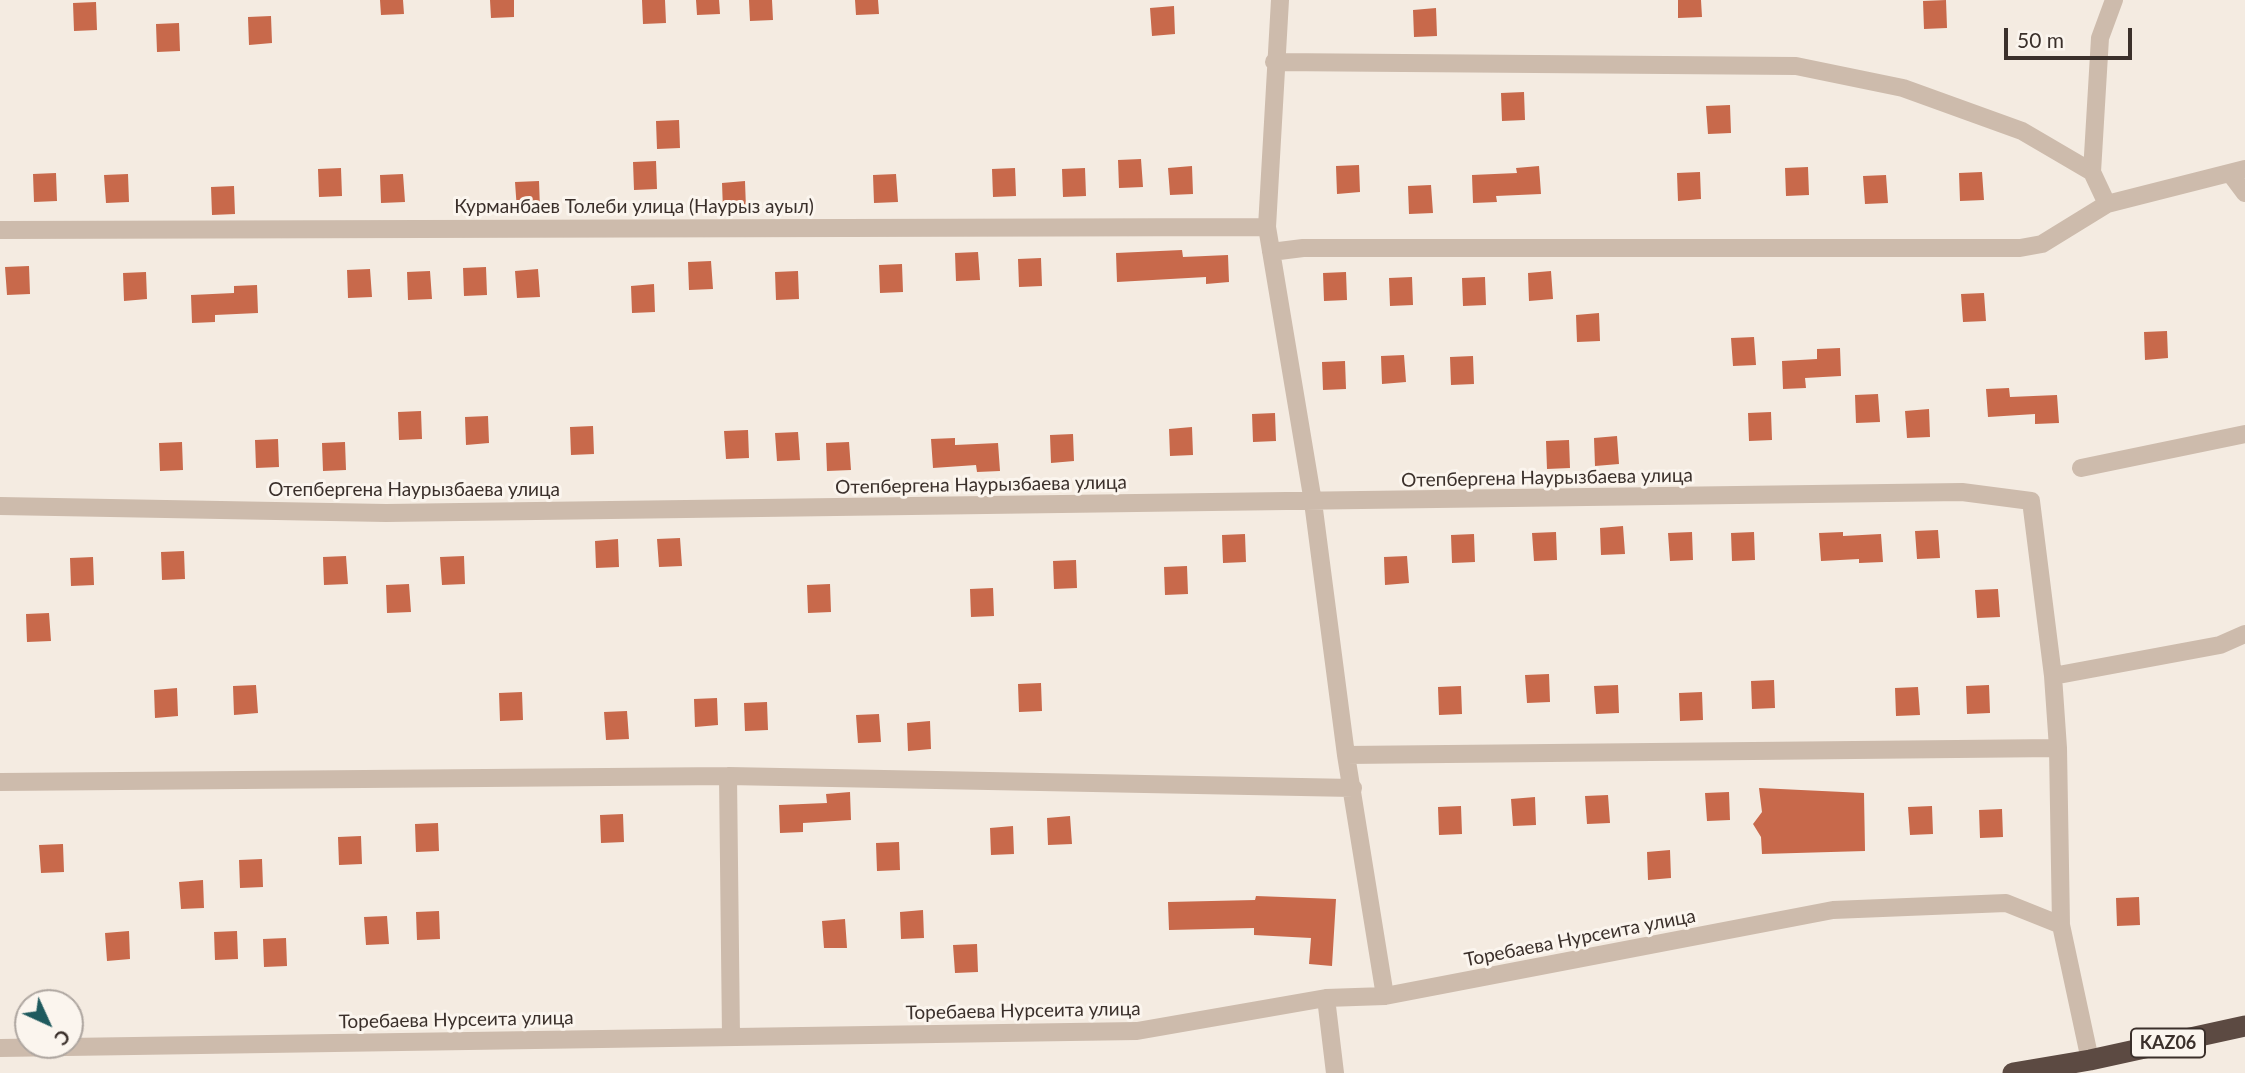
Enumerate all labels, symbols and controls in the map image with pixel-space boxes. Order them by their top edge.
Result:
scale bar [2007,14,2135,58]
text: 50 m [2017,27,2064,52]
street label: Курманбаев Толеби улица (Наурыз ауыл) [454,196,814,218]
street label: Отепбергена Наурызбаева улица [1401,464,1693,492]
street label: Отепбергена Наурызбаева улица [835,471,1127,499]
street label: Отепбергена Наурызбаева улица [268,479,560,501]
street label: Торебаева Нурсеита улица [1462,904,1698,972]
north arrow [14,989,84,1059]
street label: Торебаева Нурсеита улица [905,998,1141,1024]
street label: Торебаева Нурсеита улица [338,1007,574,1033]
text: С [50,1025,75,1050]
road number: KАZ06 [2131,1028,2205,1058]

